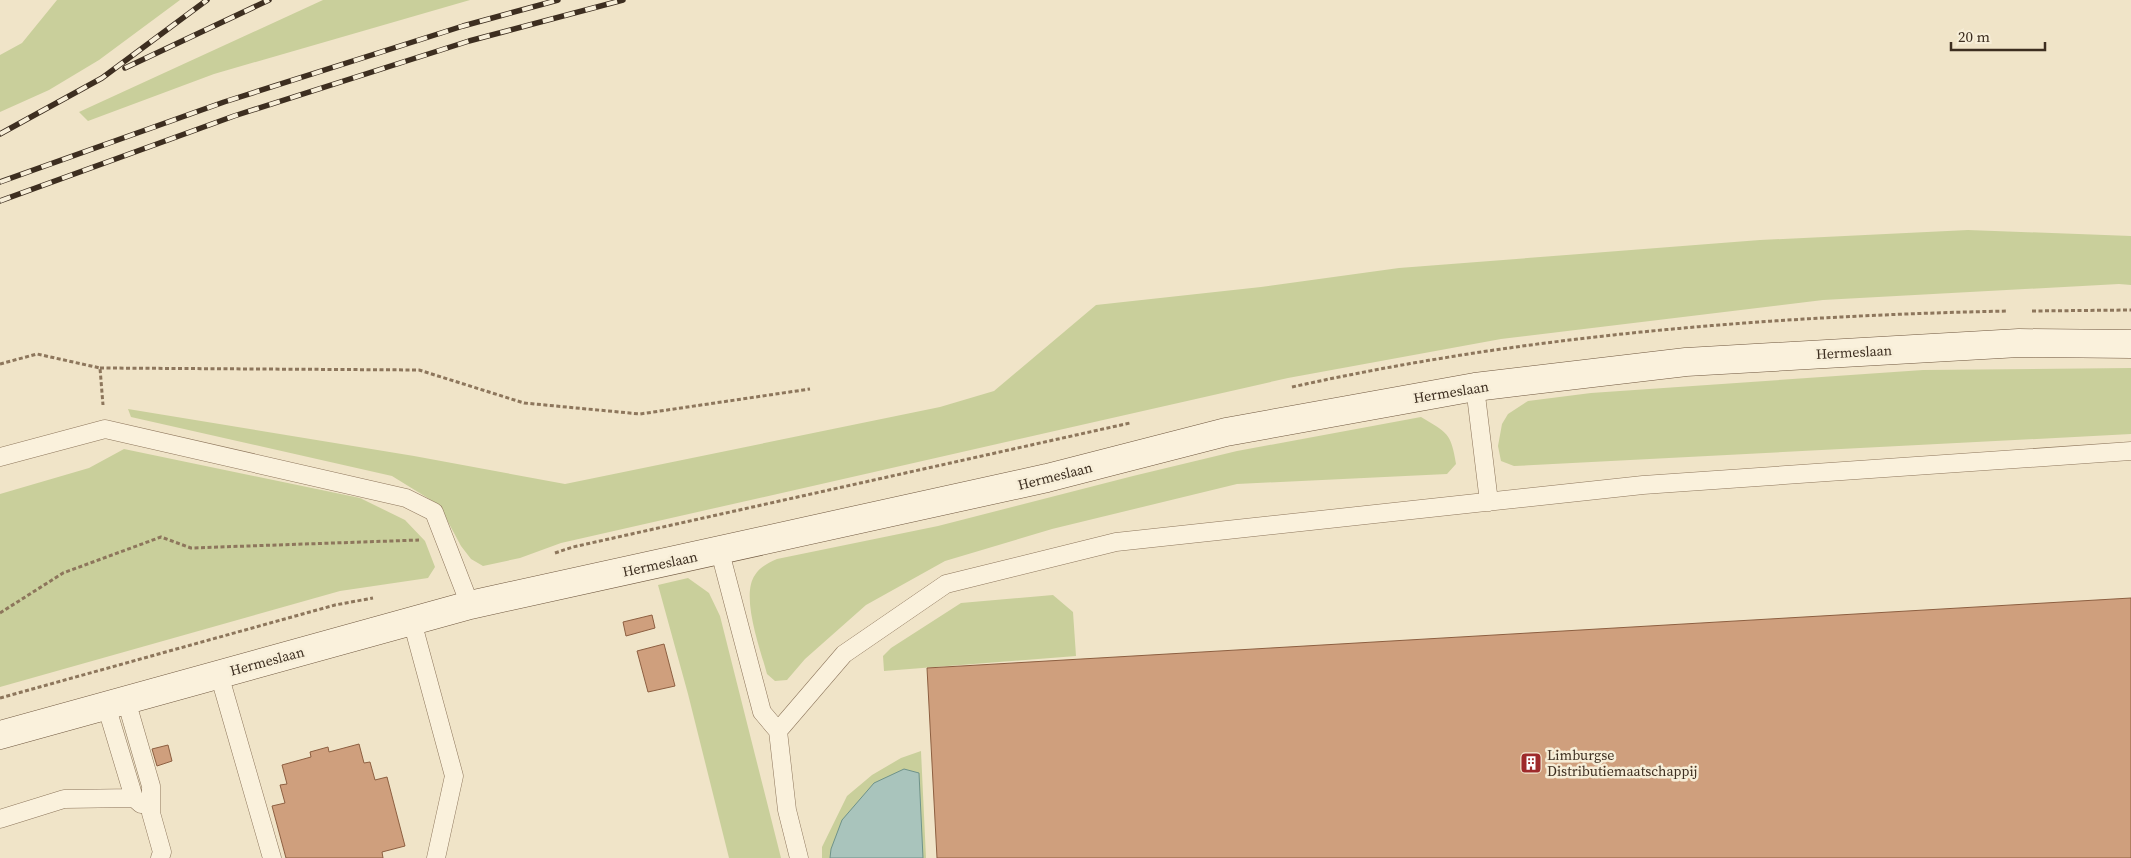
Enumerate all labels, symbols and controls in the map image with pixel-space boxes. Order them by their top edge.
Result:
scale bar [1951,20,2045,52]
text: 20 m [1958,26,1990,47]
street label: Hermeslaan [1815,340,1893,364]
street label: Hermeslaan [1412,376,1491,408]
street label: Hermeslaan [1016,457,1095,495]
street label: Hermeslaan [621,546,700,582]
street label: Hermeslaan [228,641,307,681]
place label: Limburgse Distributiemaatschappij [1547,745,1698,781]
building icon: Limburgse Distributiemaatschappij [1519,751,1543,775]

